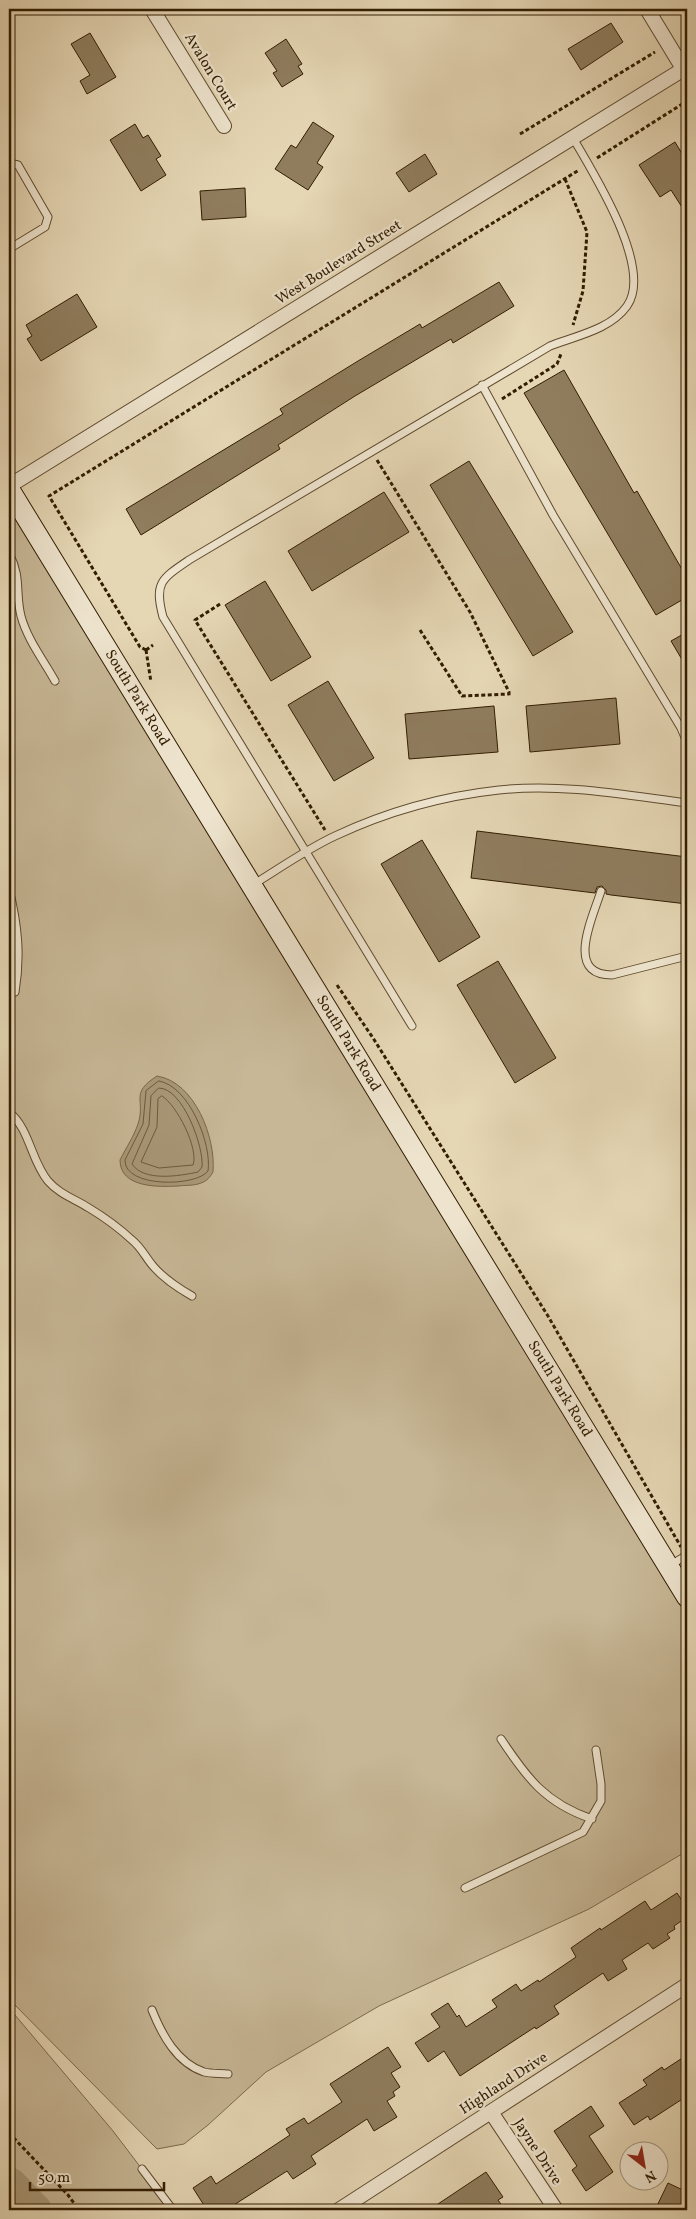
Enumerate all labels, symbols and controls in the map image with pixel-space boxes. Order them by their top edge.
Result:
street label: Avalon Court [179,29,241,115]
street label: West Boulevard Street [272,216,406,310]
street label: South Park Road [99,646,174,750]
street label: South Park Road [311,991,386,1096]
street label: South Park Road [522,1337,597,1441]
street label: Highland Drive [456,2048,552,2120]
street label: Jayne Drive [508,2115,566,2189]
north arrow [618,2142,668,2192]
scale bar [30,2159,164,2191]
text: N [641,2165,659,2187]
text: 50 m [38,2168,70,2189]

